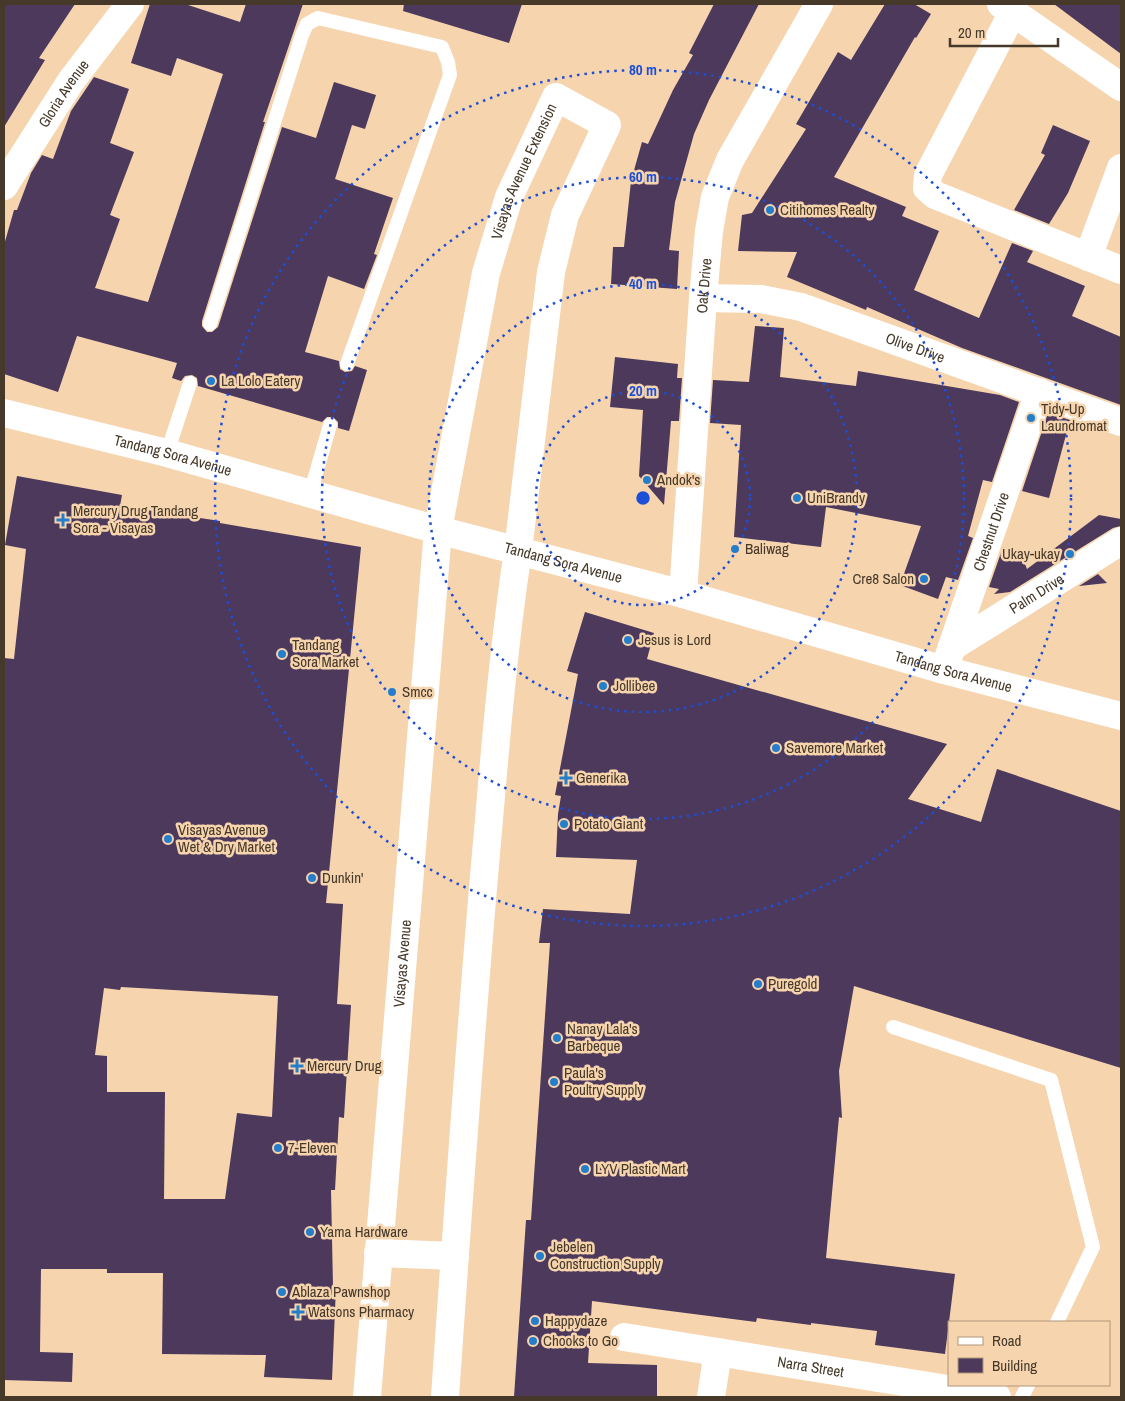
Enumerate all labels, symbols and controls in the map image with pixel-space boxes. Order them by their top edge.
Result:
scale bar [950,15,1058,47]
text: 20 m [958,22,985,43]
street label: Gloria Avenue [33,55,94,131]
text: 80 m [629,59,657,80]
street label: Visayas Avenue Extension [486,100,562,242]
text: 60 m [629,166,657,187]
place label: Citihomes Realty [780,199,875,220]
marker: Citihomes Realty [764,204,776,216]
street label: Oak Drive [691,257,717,314]
text: 40 m [629,273,657,294]
street label: Olive Drive [883,327,948,368]
place label: La Lolo Eatery [221,370,301,391]
marker: La Lolo Eatery [205,375,217,387]
text: 20 m [629,380,657,401]
place label: Tidy-Up Laundromat [1041,398,1107,436]
marker: Tidy-Up Laundromat [1025,412,1037,424]
street label: Tandang Sora Avenue [112,429,234,481]
place label: Andok's [656,469,700,490]
marker: Andok's [641,474,653,486]
place label: UniBrandy [807,487,866,508]
centre of rings [634,489,652,507]
street label: Chestnut Drive [968,489,1014,574]
marker: UniBrandy [791,492,803,504]
place label: Mercury Drug Tandang Sora - Visayas [73,500,198,538]
marker: Mercury Drug Tandang Sora - Visayas [57,514,69,526]
street label: Tandang Sora Avenue [502,537,625,588]
place label: Baliwag [745,538,789,559]
marker: Baliwag [729,543,741,555]
place label: Ukay-ukay [1002,543,1061,564]
marker: Ukay-ukay [1064,548,1076,560]
place label: Cre8 Salon [852,568,914,589]
street label: Palm Drive [1005,568,1068,619]
marker: Cre8 Salon [918,573,930,585]
place label: Jesus is Lord [638,629,711,650]
place label: Tandang Sora Market [292,634,360,672]
marker: Jesus is Lord [622,634,634,646]
street label: Tandang Sora Avenue [892,645,1015,697]
marker: Tandang Sora Market [276,648,288,660]
place label: Jollibee [613,675,656,696]
marker: Jollibee [597,680,609,692]
place label: Smcc [402,681,433,702]
marker: Smcc [386,686,398,698]
place label: Savemore Market [786,737,884,758]
marker: Savemore Market [770,742,782,754]
place label: Generika [576,767,627,788]
marker: Generika [560,772,572,784]
place label: Potato Giant [574,813,644,834]
marker: Potato Giant [558,818,570,830]
place label: Visayas Avenue Wet & Dry Market [178,819,275,857]
marker: Visayas Avenue Wet & Dry Market [162,833,174,845]
place label: Dunkin' [322,867,363,888]
marker: Dunkin' [306,872,318,884]
street label: Visayas Avenue [388,919,416,1008]
place label: Puregold [768,973,817,994]
marker: Puregold [752,978,764,990]
place label: Nanay Lala's Barbeque [567,1018,638,1056]
marker: Nanay Lala's Barbeque [551,1032,563,1044]
place label: Mercury Drug [307,1055,382,1076]
marker: Mercury Drug [291,1060,303,1072]
place label: Paula's Poultry Supply [564,1062,644,1100]
marker: Paula's Poultry Supply [548,1076,560,1088]
place label: 7-Eleven [288,1137,337,1158]
marker: 7-Eleven [272,1142,284,1154]
place label: LYV Plastic Mart [595,1158,686,1179]
marker: LYV Plastic Mart [579,1163,591,1175]
place label: Yama Hardware [320,1221,408,1242]
marker: Yama Hardware [304,1226,316,1238]
place label: Jebelen Construction Supply [550,1236,662,1274]
marker: Jebelen Construction Supply [534,1250,546,1262]
place label: Ablaza Pawnshop [291,1281,391,1302]
marker: Ablaza Pawnshop [276,1286,288,1298]
place label: Watsons Pharmacy [308,1301,415,1322]
marker: Watsons Pharmacy [292,1306,304,1318]
place label: Happydaze [545,1310,607,1331]
marker: Happydaze [529,1315,541,1327]
legend [948,1321,1110,1386]
place label: Chooks to Go [543,1330,618,1351]
text: Road [992,1330,1021,1351]
marker: Chooks to Go [527,1335,539,1347]
street label: Narra Street [776,1351,846,1382]
text: Building [992,1355,1037,1376]

